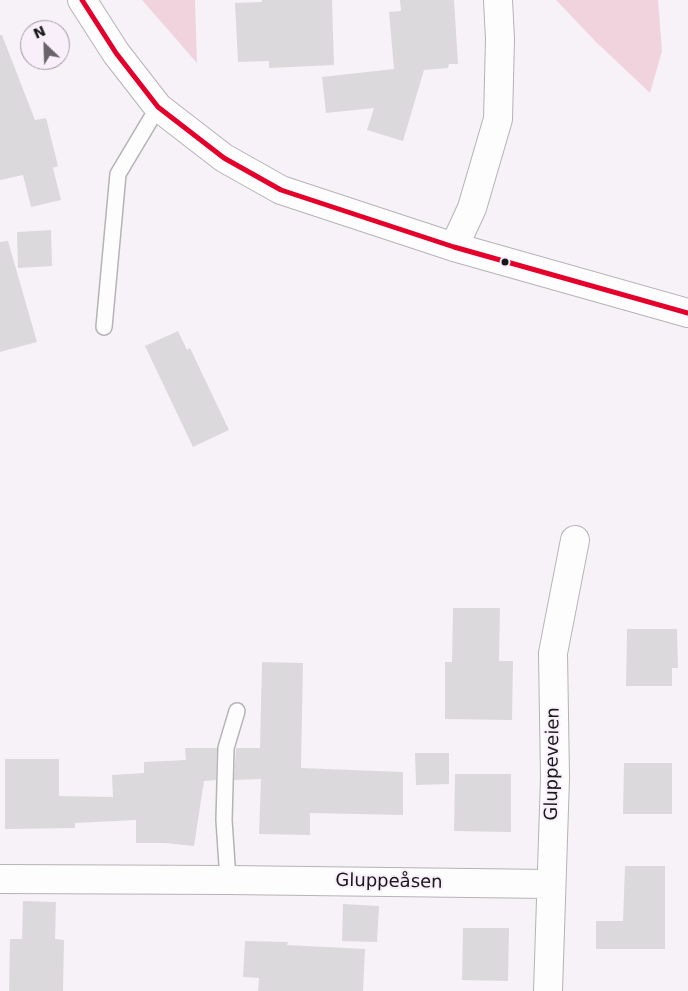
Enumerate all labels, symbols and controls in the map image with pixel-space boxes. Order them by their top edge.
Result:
north arrow [20,20,70,70]
text: N [31,23,48,42]
unlabelled marker [500,257,510,267]
street label: Gluppeveien [541,707,565,821]
street label: Gluppeåsen [335,870,443,894]

